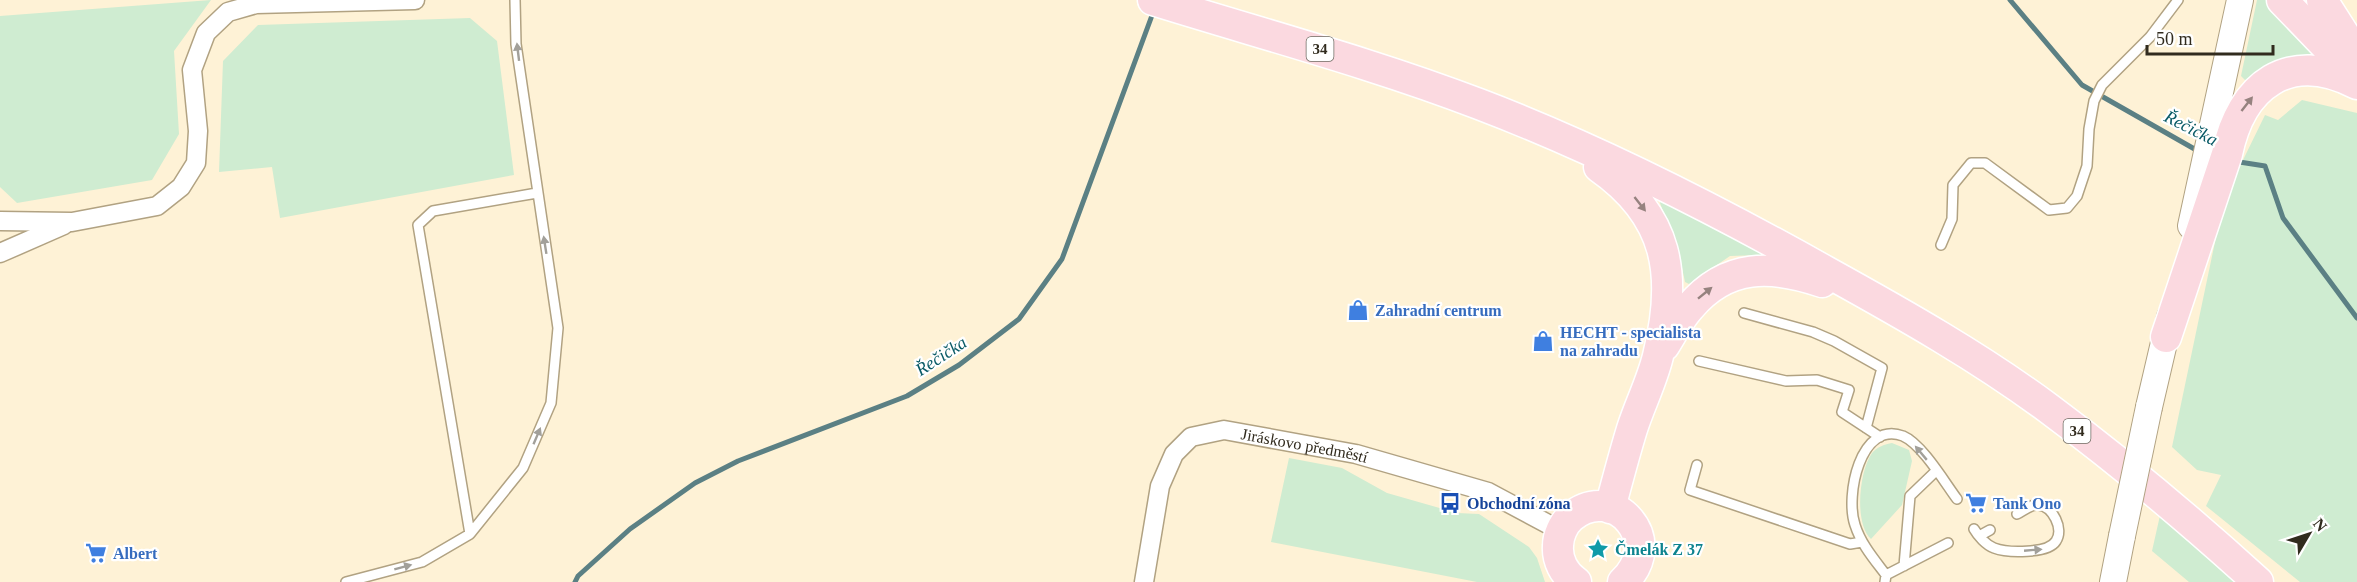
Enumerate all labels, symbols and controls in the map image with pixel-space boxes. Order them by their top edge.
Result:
scale bar [2147,18,2273,56]
text: 50 m [2156,29,2193,49]
road number: 34 [1306,37,1334,61]
one-way arrow [513,43,522,62]
one-way arrow [2241,96,2254,112]
water label: Řečička [2160,105,2221,150]
one-way arrow [1634,195,1646,211]
one-way arrow [541,236,550,255]
one-way arrow [1697,286,1713,299]
shop icon: Zahradní centrum [1346,298,1370,322]
place label: Zahradní centrum [1375,302,1502,319]
place label: HECHT - specialista na zahradu [1560,324,1701,359]
shop icon: HECHT - specialista na zahradu [1531,329,1555,353]
water label: Řečička [910,331,970,380]
road number: 34 [2064,419,2090,443]
street label: Jiráskovo předměstí [1240,425,1370,466]
one-way arrow [532,427,542,445]
one-way arrow [1915,445,1928,461]
bus stop icon: Obchodní zóna [1438,491,1462,515]
supermarket icon: Tank Ono [1964,491,1988,515]
place label: Obchodní zóna [1467,495,1571,512]
place label: Tank Ono [1993,495,2061,512]
north arrow [2279,504,2339,564]
text: N [2310,515,2331,535]
place icon: Čmelák Z 37 [1586,537,1610,561]
place label: Čmelák Z 37 [1615,540,1703,558]
supermarket icon: Albert [84,541,108,565]
place label: Albert [113,545,158,562]
one-way arrow [2024,545,2043,555]
one-way arrow [394,562,412,571]

